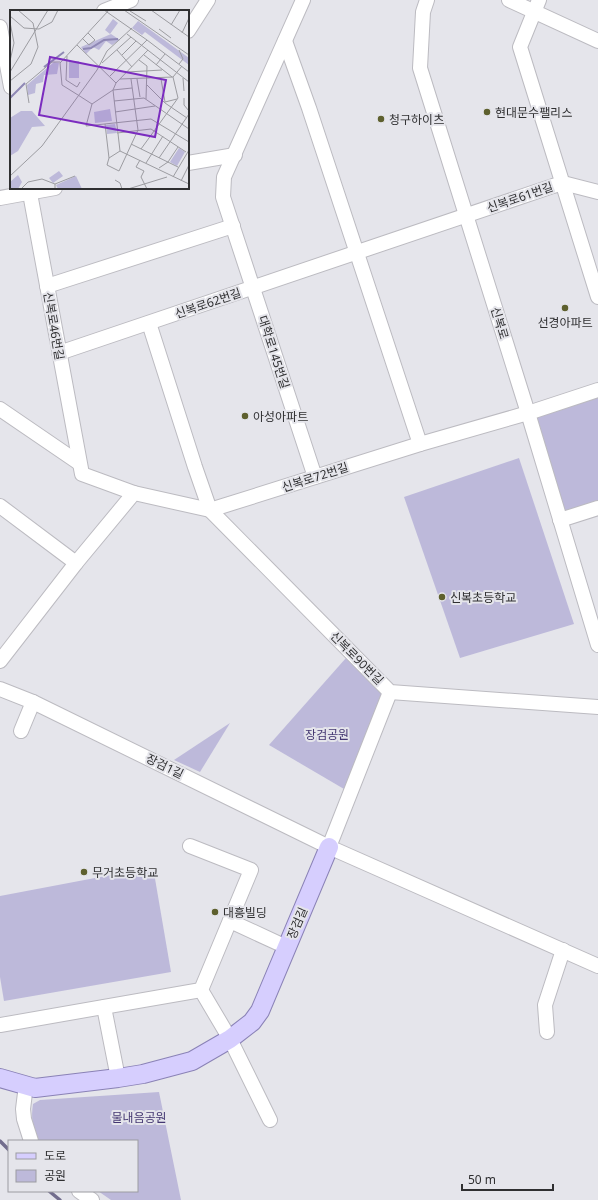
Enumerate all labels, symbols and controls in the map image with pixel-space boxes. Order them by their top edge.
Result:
inset map [10,10,189,189]
place label: 현대문수팰리스 [495,104,572,121]
marker: 현대문수팰리스 [482,107,492,117]
place label: 청구하이츠 [389,111,444,128]
marker: 청구하이츠 [376,114,386,124]
street label: 신복로61번길 [485,178,555,216]
street label: 신복로62번길 [173,284,243,322]
street label: 신복로46번길 [40,291,68,361]
marker: 선경아파트 [560,303,570,313]
street label: 신복로 [487,305,513,341]
street label: 대학로145번길 [254,313,294,391]
place label: 선경아파트 [537,314,593,331]
place label: 아성아파트 [253,408,308,425]
marker: 아성아파트 [240,411,250,421]
street label: 신복로72번길 [280,458,350,496]
place label: 신복초등학교 [450,589,516,606]
marker: 신복초등학교 [437,592,447,602]
street label: 신복로90번길 [327,628,387,688]
park label: 장검공원 [305,726,349,743]
street label: 장검1길 [143,750,187,782]
place label: 무거초등학교 [92,864,158,881]
marker: 무거초등학교 [79,867,89,877]
place label: 대흥빌딩 [223,904,267,921]
street label: 장검길 [283,904,311,942]
marker: 대흥빌딩 [210,907,220,917]
park label: 물내음공원 [111,1109,167,1126]
legend [8,1140,138,1192]
text: 도로 [44,1147,66,1164]
scale bar [462,1166,553,1192]
text: 공원 [44,1167,66,1184]
text: 50 m [468,1171,496,1188]

